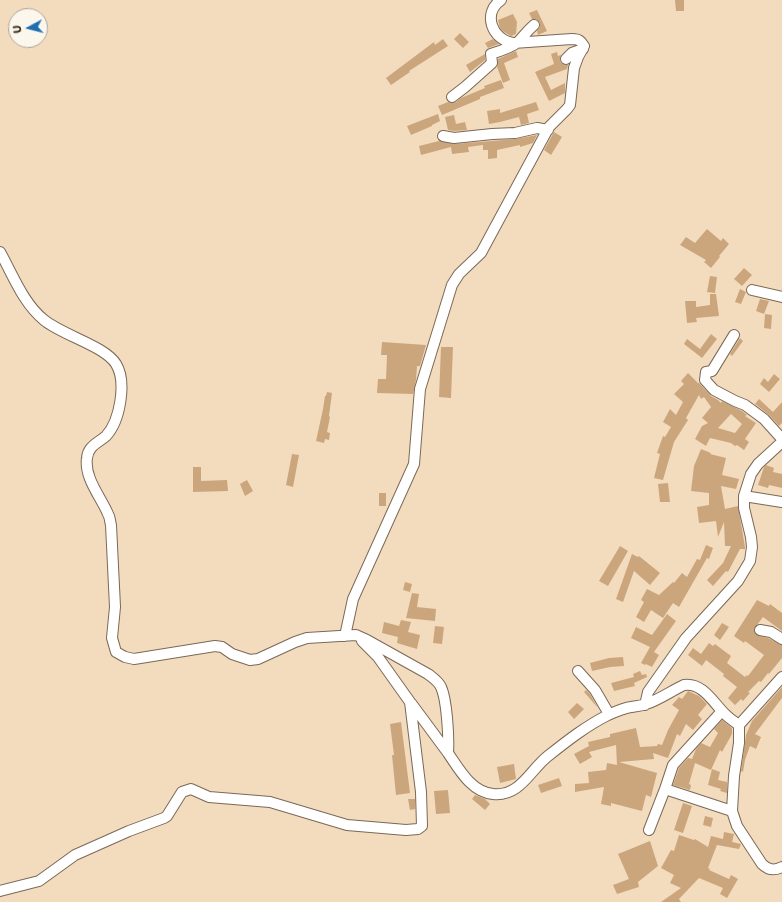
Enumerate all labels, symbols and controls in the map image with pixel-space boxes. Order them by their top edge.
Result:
north arrow [8,8,48,48]
text: U [8,24,26,35]

